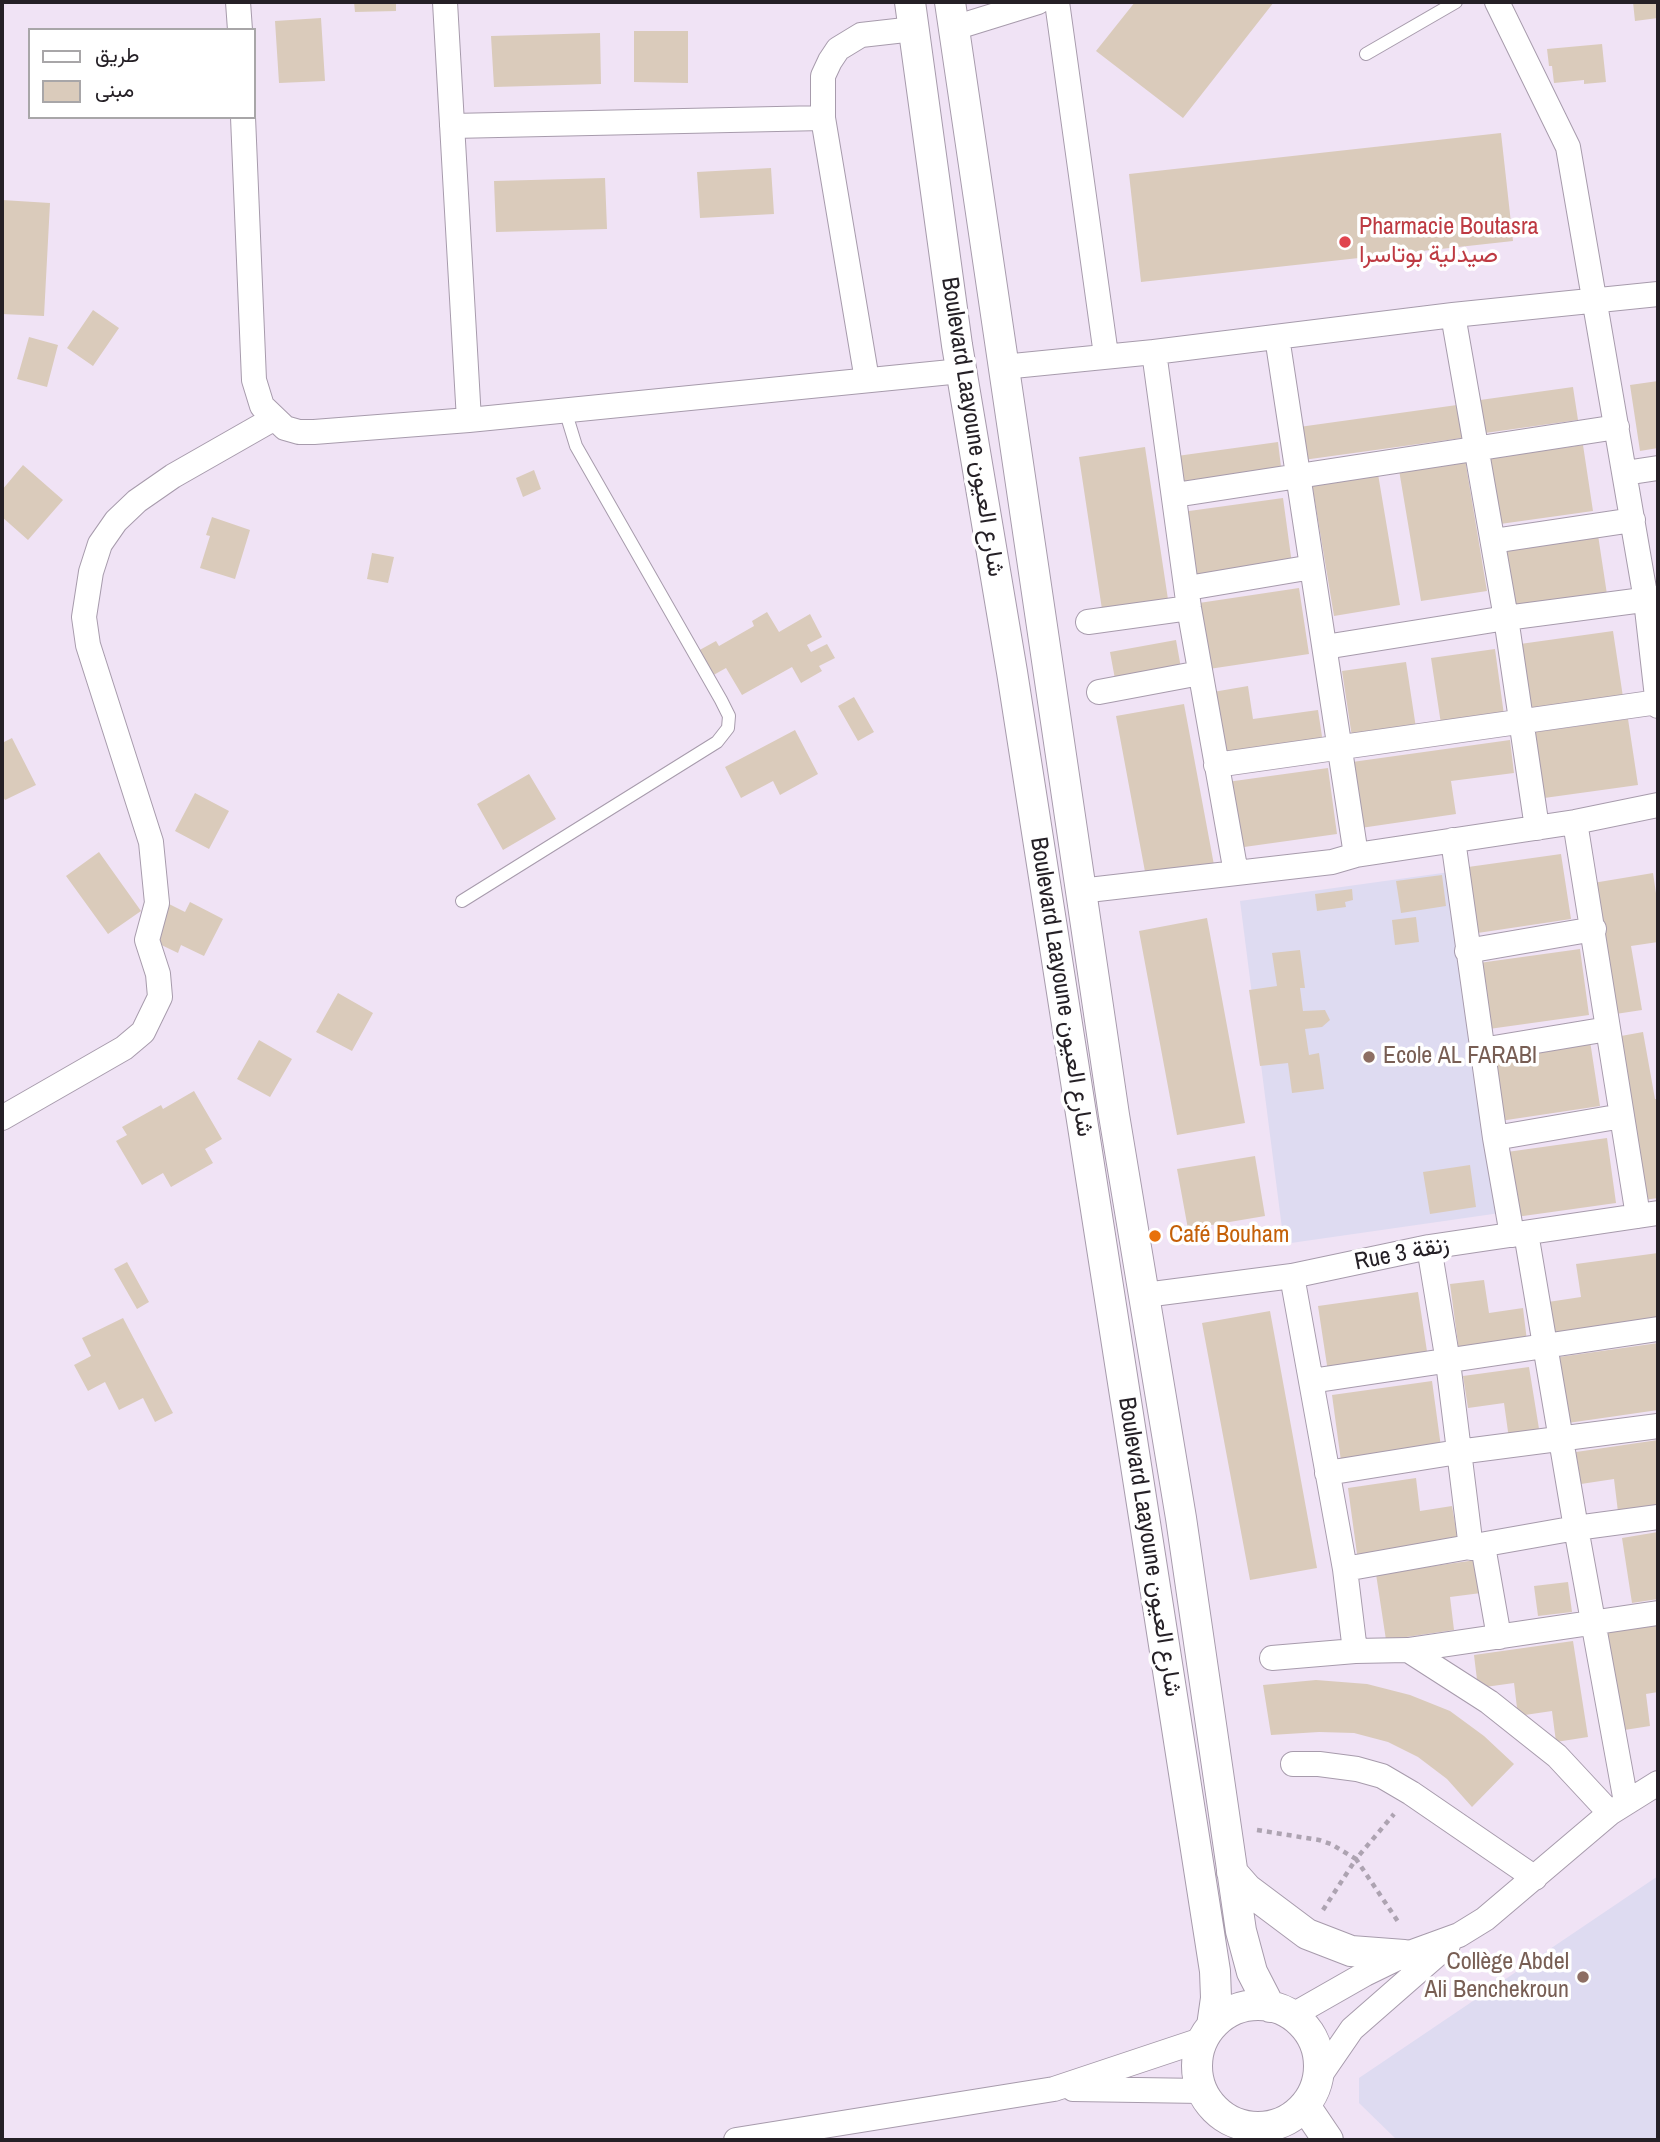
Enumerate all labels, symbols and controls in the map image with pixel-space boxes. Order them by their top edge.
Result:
legend [28,28,256,119]
text: طريق [95,40,140,69]
text: مبنى [95,75,134,104]
place label: Pharmacie Boutasra صيدلية بوتاسرا [1359,214,1538,270]
marker: Pharmacie Boutasra صيدلية بوتاسرا [1337,234,1353,250]
street label: Boulevard Laayoune شارع العيون [934,275,1010,579]
street label: Boulevard Laayoune شارع العيون [1023,835,1099,1139]
place label: Ecole AL FARABI [1383,1043,1537,1071]
marker: Ecole AL FARABI [1361,1049,1377,1065]
place label: Café Bouham [1169,1222,1289,1250]
marker: Café Bouham [1147,1228,1163,1244]
street label: Rue 3 زنقة [1352,1231,1452,1277]
street label: Boulevard Laayoune شارع العيون [1111,1395,1187,1699]
place label: Collège Abdel Ali Benchekroun [1425,1949,1569,2005]
marker: Collège Abdel Ali Benchekroun [1575,1969,1591,1985]

